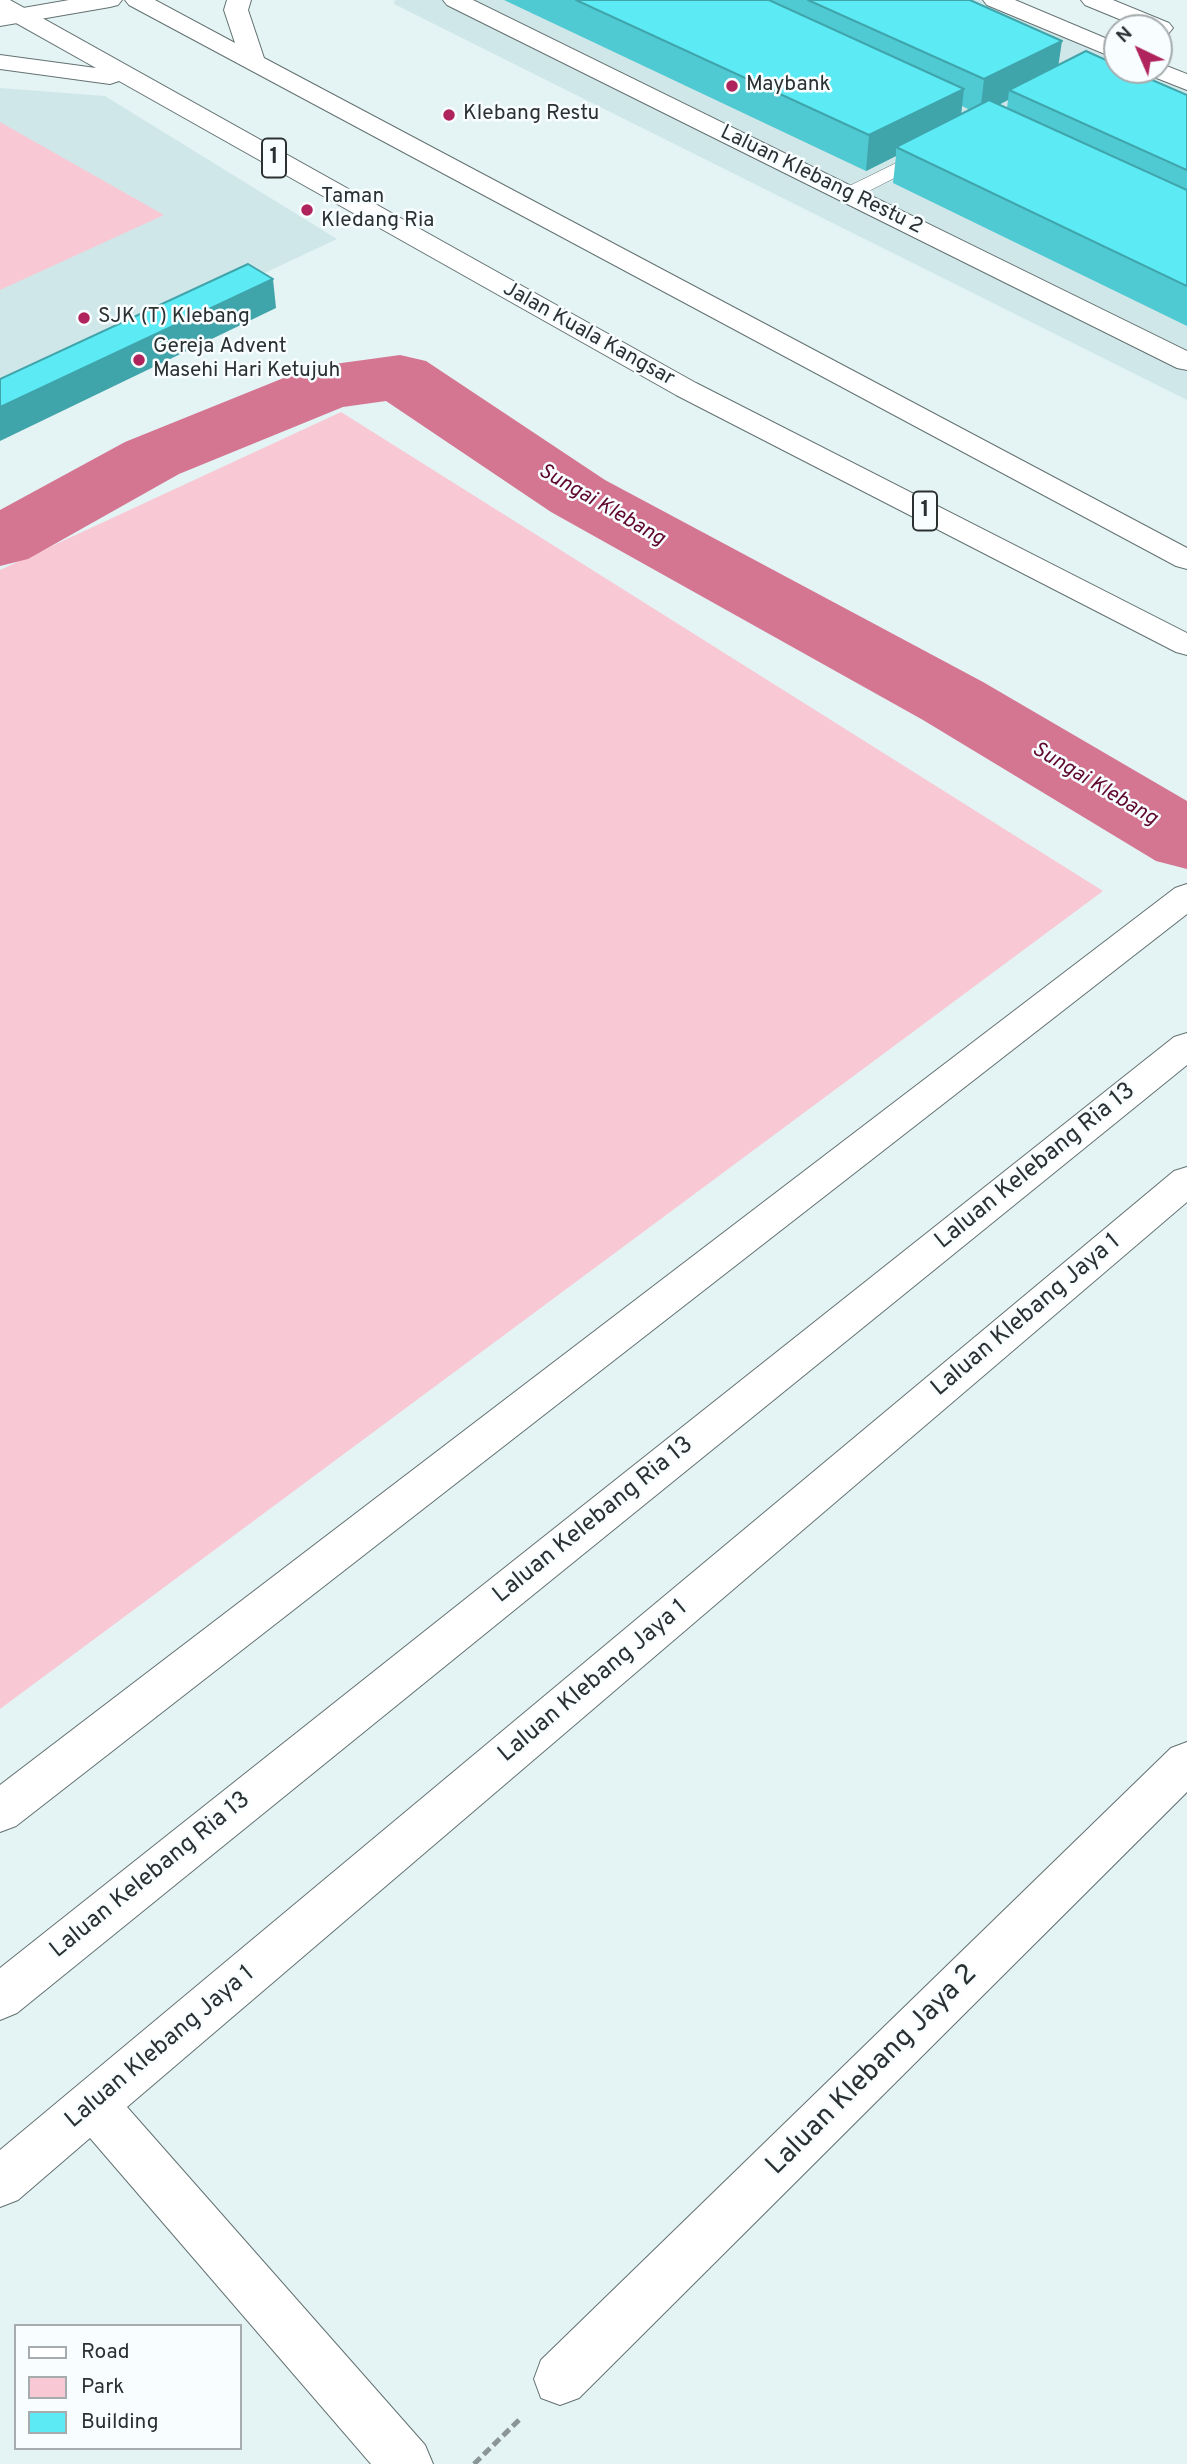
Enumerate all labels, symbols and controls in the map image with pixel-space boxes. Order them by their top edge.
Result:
north arrow [1103,14,1173,84]
text: N [1112,22,1138,49]
place label: Maybank [746,73,831,99]
marker: Maybank [724,78,740,94]
place label: Klebang Restu [463,102,599,128]
marker: Klebang Restu [441,107,457,123]
street label: Laluan Klebang Restu 2 [715,121,927,241]
road number: 1 [262,139,286,178]
place label: Taman Kledang Ria [321,185,434,235]
marker: Taman Kledang Ria [299,202,315,218]
street label: Jalan Kuala Kangsar [498,277,678,393]
place label: SJK (T) Klebang [98,305,250,331]
marker: SJK (T) Klebang [76,310,92,326]
place label: Gereja Advent Masehi Hari Ketujuh [153,335,340,385]
marker: Gereja Advent Masehi Hari Ketujuh [131,352,147,368]
water label: Sungai Klebang [533,460,669,552]
road number: 1 [913,491,937,530]
water label: Sungai Klebang [1027,738,1161,832]
street label: Laluan Kelebang Ria 13 [930,1077,1142,1257]
street label: Laluan Klebang Jaya 1 [927,1228,1127,1404]
street label: Laluan Kelebang Ria 13 [488,1431,700,1611]
street label: Laluan Klebang Jaya 1 [494,1594,694,1770]
street label: Laluan Kelebang Ria 13 [45,1786,257,1966]
street label: Laluan Klebang Jaya 2 [761,1959,985,2183]
street label: Laluan Klebang Jaya 1 [61,1960,261,2136]
legend [14,2324,242,2450]
text: Road [81,2339,130,2366]
text: Park [81,2374,124,2401]
text: Building [81,2409,159,2436]

